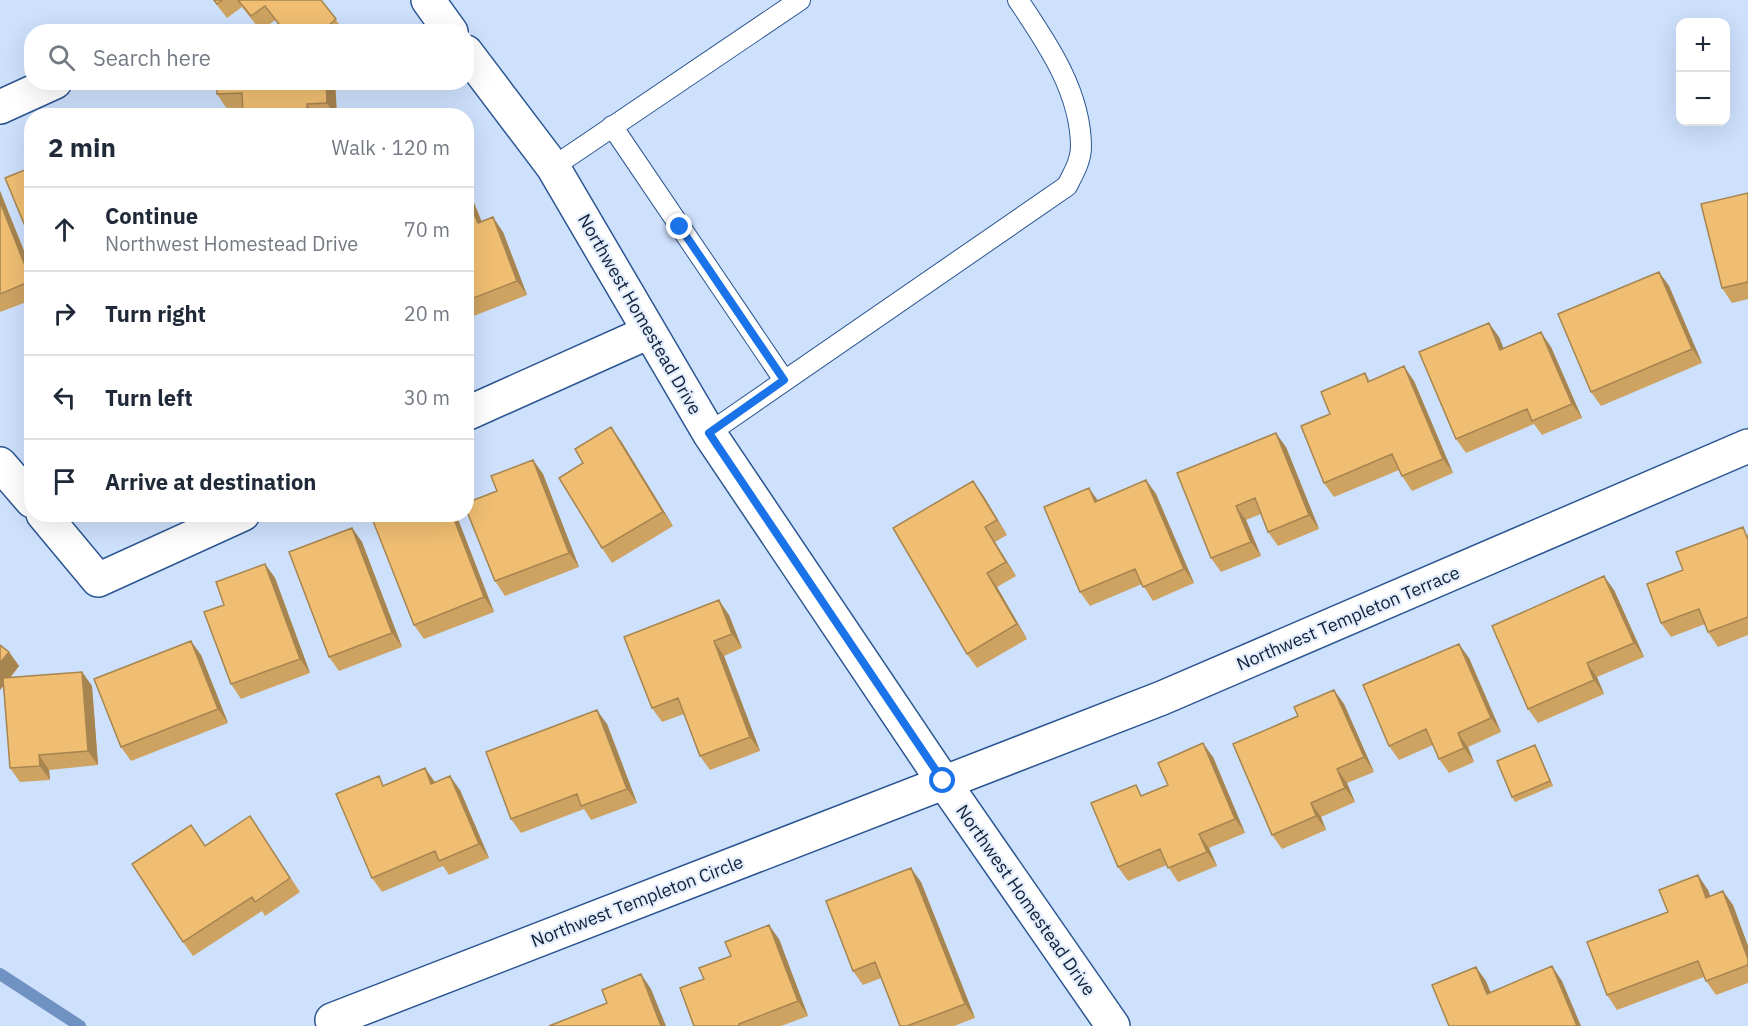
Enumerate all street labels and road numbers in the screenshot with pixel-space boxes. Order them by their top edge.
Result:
street label: Northwest Homestead Drive [573,210,707,419]
street label: Northwest Templeton Terrace [1233,560,1463,675]
street label: Northwest Homestead Drive [951,800,1101,1000]
street label: Northwest Templeton Circle [528,850,746,952]

